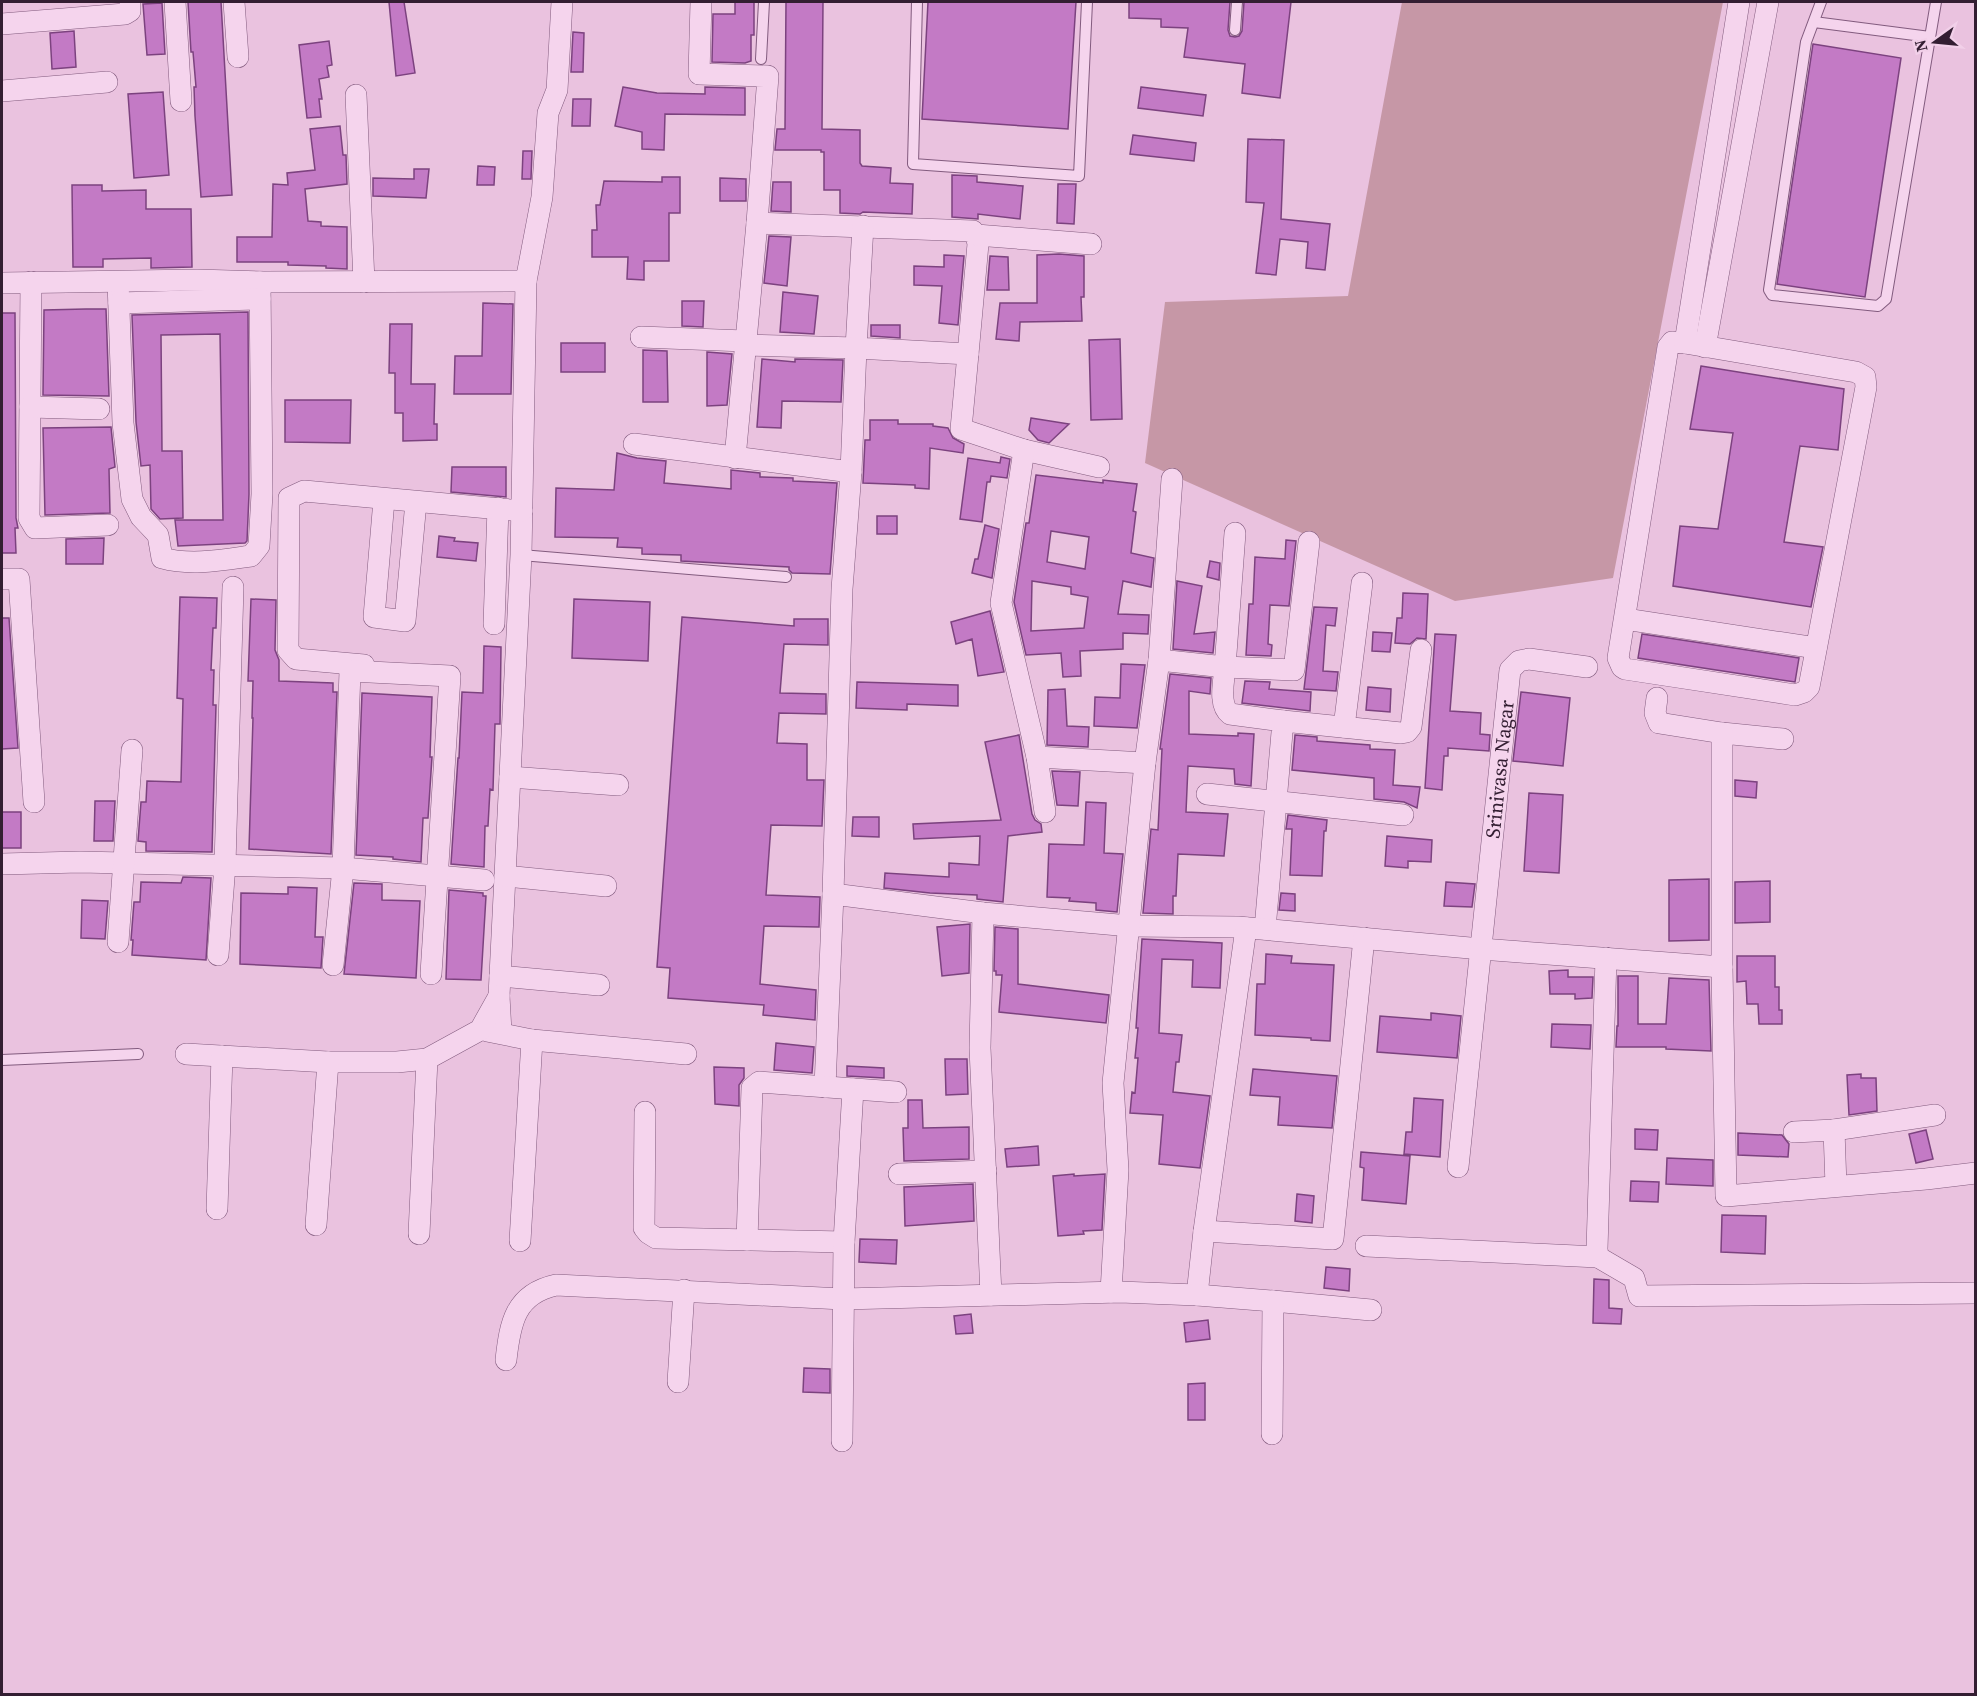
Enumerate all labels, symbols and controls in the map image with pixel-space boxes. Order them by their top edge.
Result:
north arrow [1905,12,1965,72]
text: N [1908,37,1933,54]
street label: Srinivasa Nagar [1478,698,1521,840]

